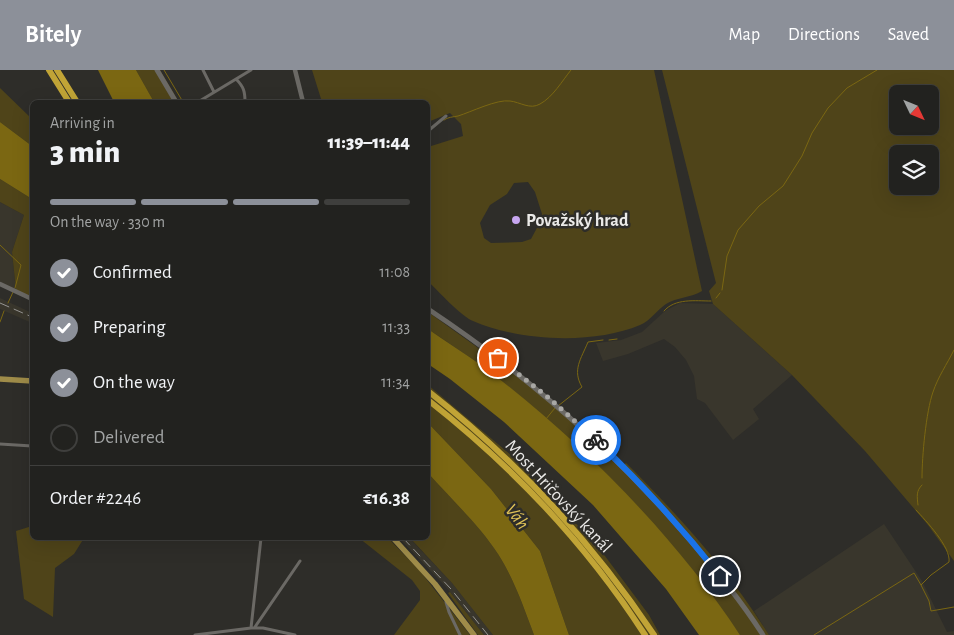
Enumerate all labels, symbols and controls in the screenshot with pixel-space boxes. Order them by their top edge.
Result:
text: Bitely [25,23,81,47]
text: Map [729,26,760,44]
text: Directions [788,26,860,44]
text: Saved [888,26,929,44]
north arrow [889,85,939,135]
map controls [889,85,939,195]
text: Arriving in [50,115,115,131]
text: 11:39–11:44 [328,133,410,152]
text: 3 min [50,136,120,168]
button: layers [889,145,939,195]
place label: Považský hrad [526,212,629,230]
text: On the way · 330 m [50,214,165,230]
marker: Považský hrad [510,214,522,226]
icon: check [50,259,78,287]
text: Confirmed [93,263,172,282]
text: 11:08 [379,264,410,280]
icon: check [50,314,78,342]
text: Preparing [93,318,166,337]
text: 11:33 [382,319,410,335]
pin [477,337,519,379]
icon: bag [484,344,512,372]
icon: check [50,369,78,397]
text: On the way [93,373,175,392]
text: 11:34 [381,374,410,390]
courier [571,415,621,465]
icon: bike [582,426,610,454]
text: Delivered [93,428,165,447]
street label: Most Hričovský kanál [502,437,615,557]
text: Order #2246 [50,489,141,508]
text: €16.38 [363,489,410,508]
water label: Váh [501,501,532,533]
pin [699,555,741,597]
icon: home [706,562,734,590]

